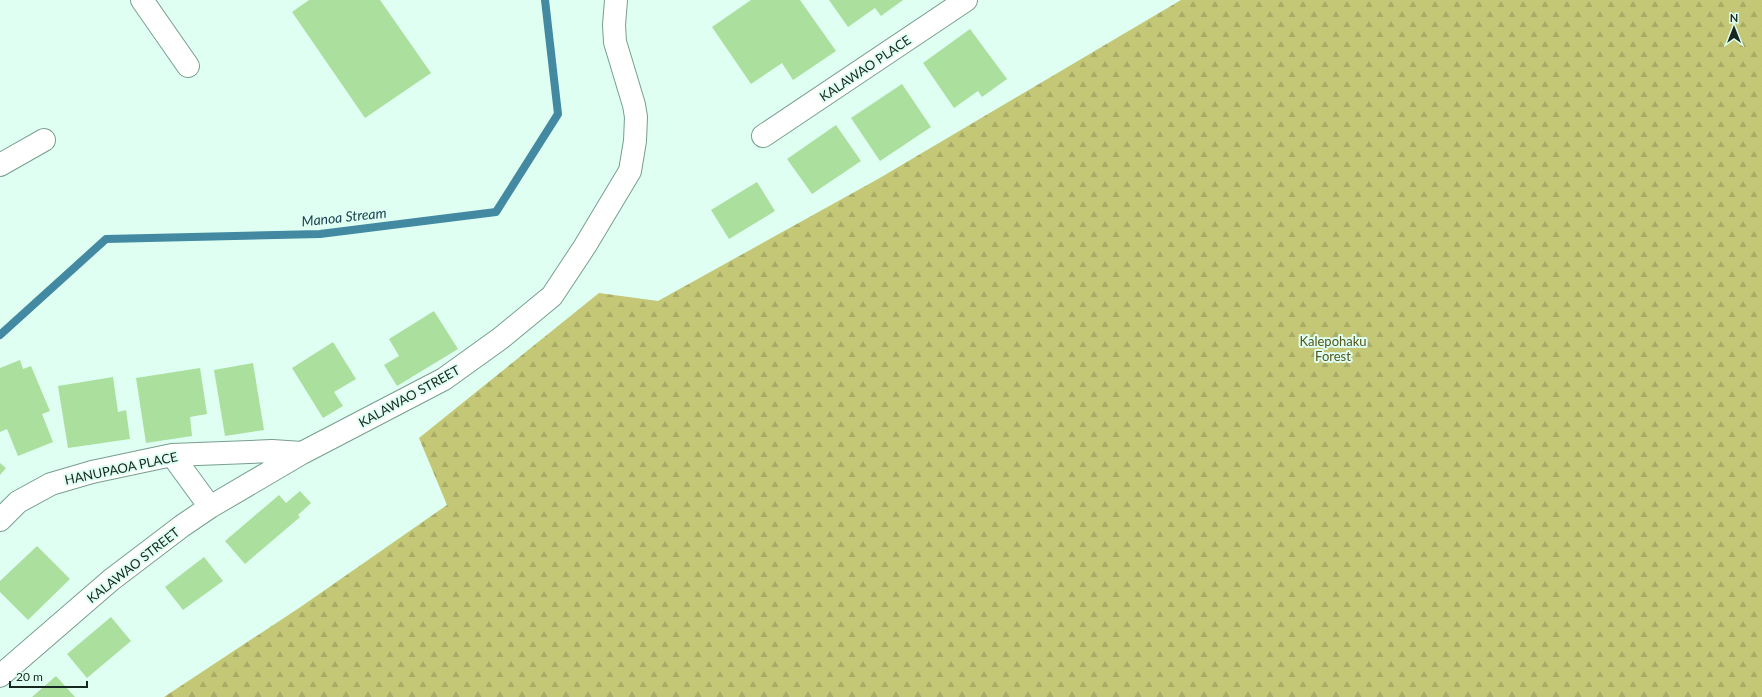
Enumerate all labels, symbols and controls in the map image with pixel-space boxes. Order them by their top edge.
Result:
north arrow [1714,8,1754,48]
text: N [1730,11,1738,24]
street label: KALAWAO PLACE [816,32,914,104]
water label: Manoa Stream [301,204,387,229]
park label: Kalepohaku Forest [1299,333,1367,364]
street label: KALAWAO STREET [356,361,463,430]
street label: HANUPAOA PLACE [63,448,179,488]
street label: KALAWAO STREET [84,524,183,606]
scale bar [10,663,87,689]
text: 20 m [16,669,43,684]

